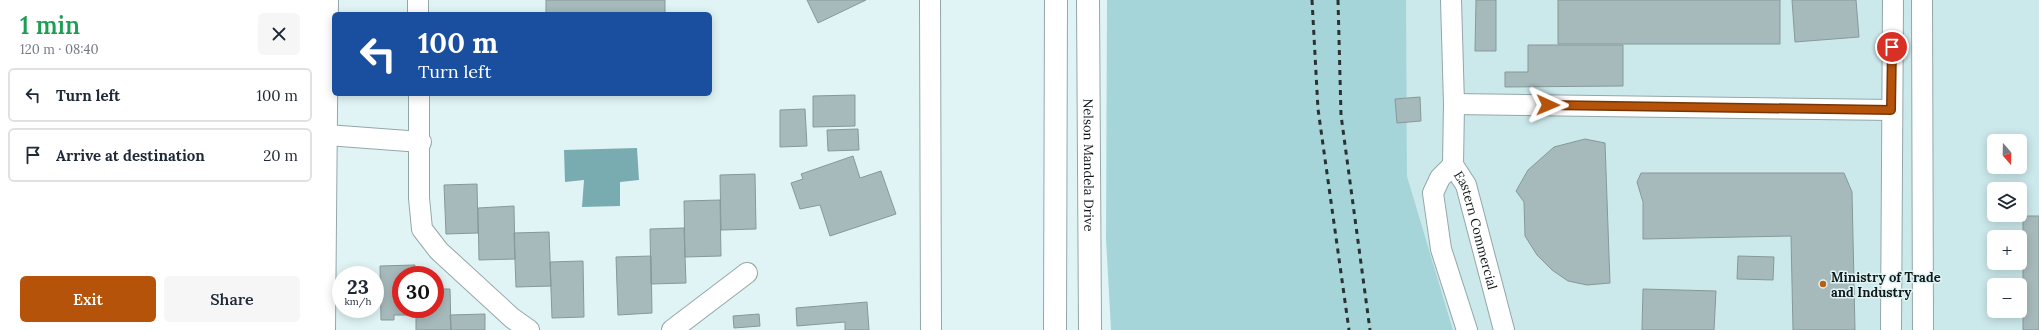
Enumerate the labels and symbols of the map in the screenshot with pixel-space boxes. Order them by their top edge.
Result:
pin [1875,30,1909,64]
position arrow [1527,84,1569,126]
street label: Nelson Mandela Drive [1080,98,1097,232]
north arrow [1987,134,2027,174]
street label: Eastern Commercial [1450,168,1501,292]
speed limit sign: 30 [392,266,444,318]
place label: Ministry of Trade and Industry [1831,269,1941,301]
marker: Ministry of Trade and Industry [1818,279,1828,289]

